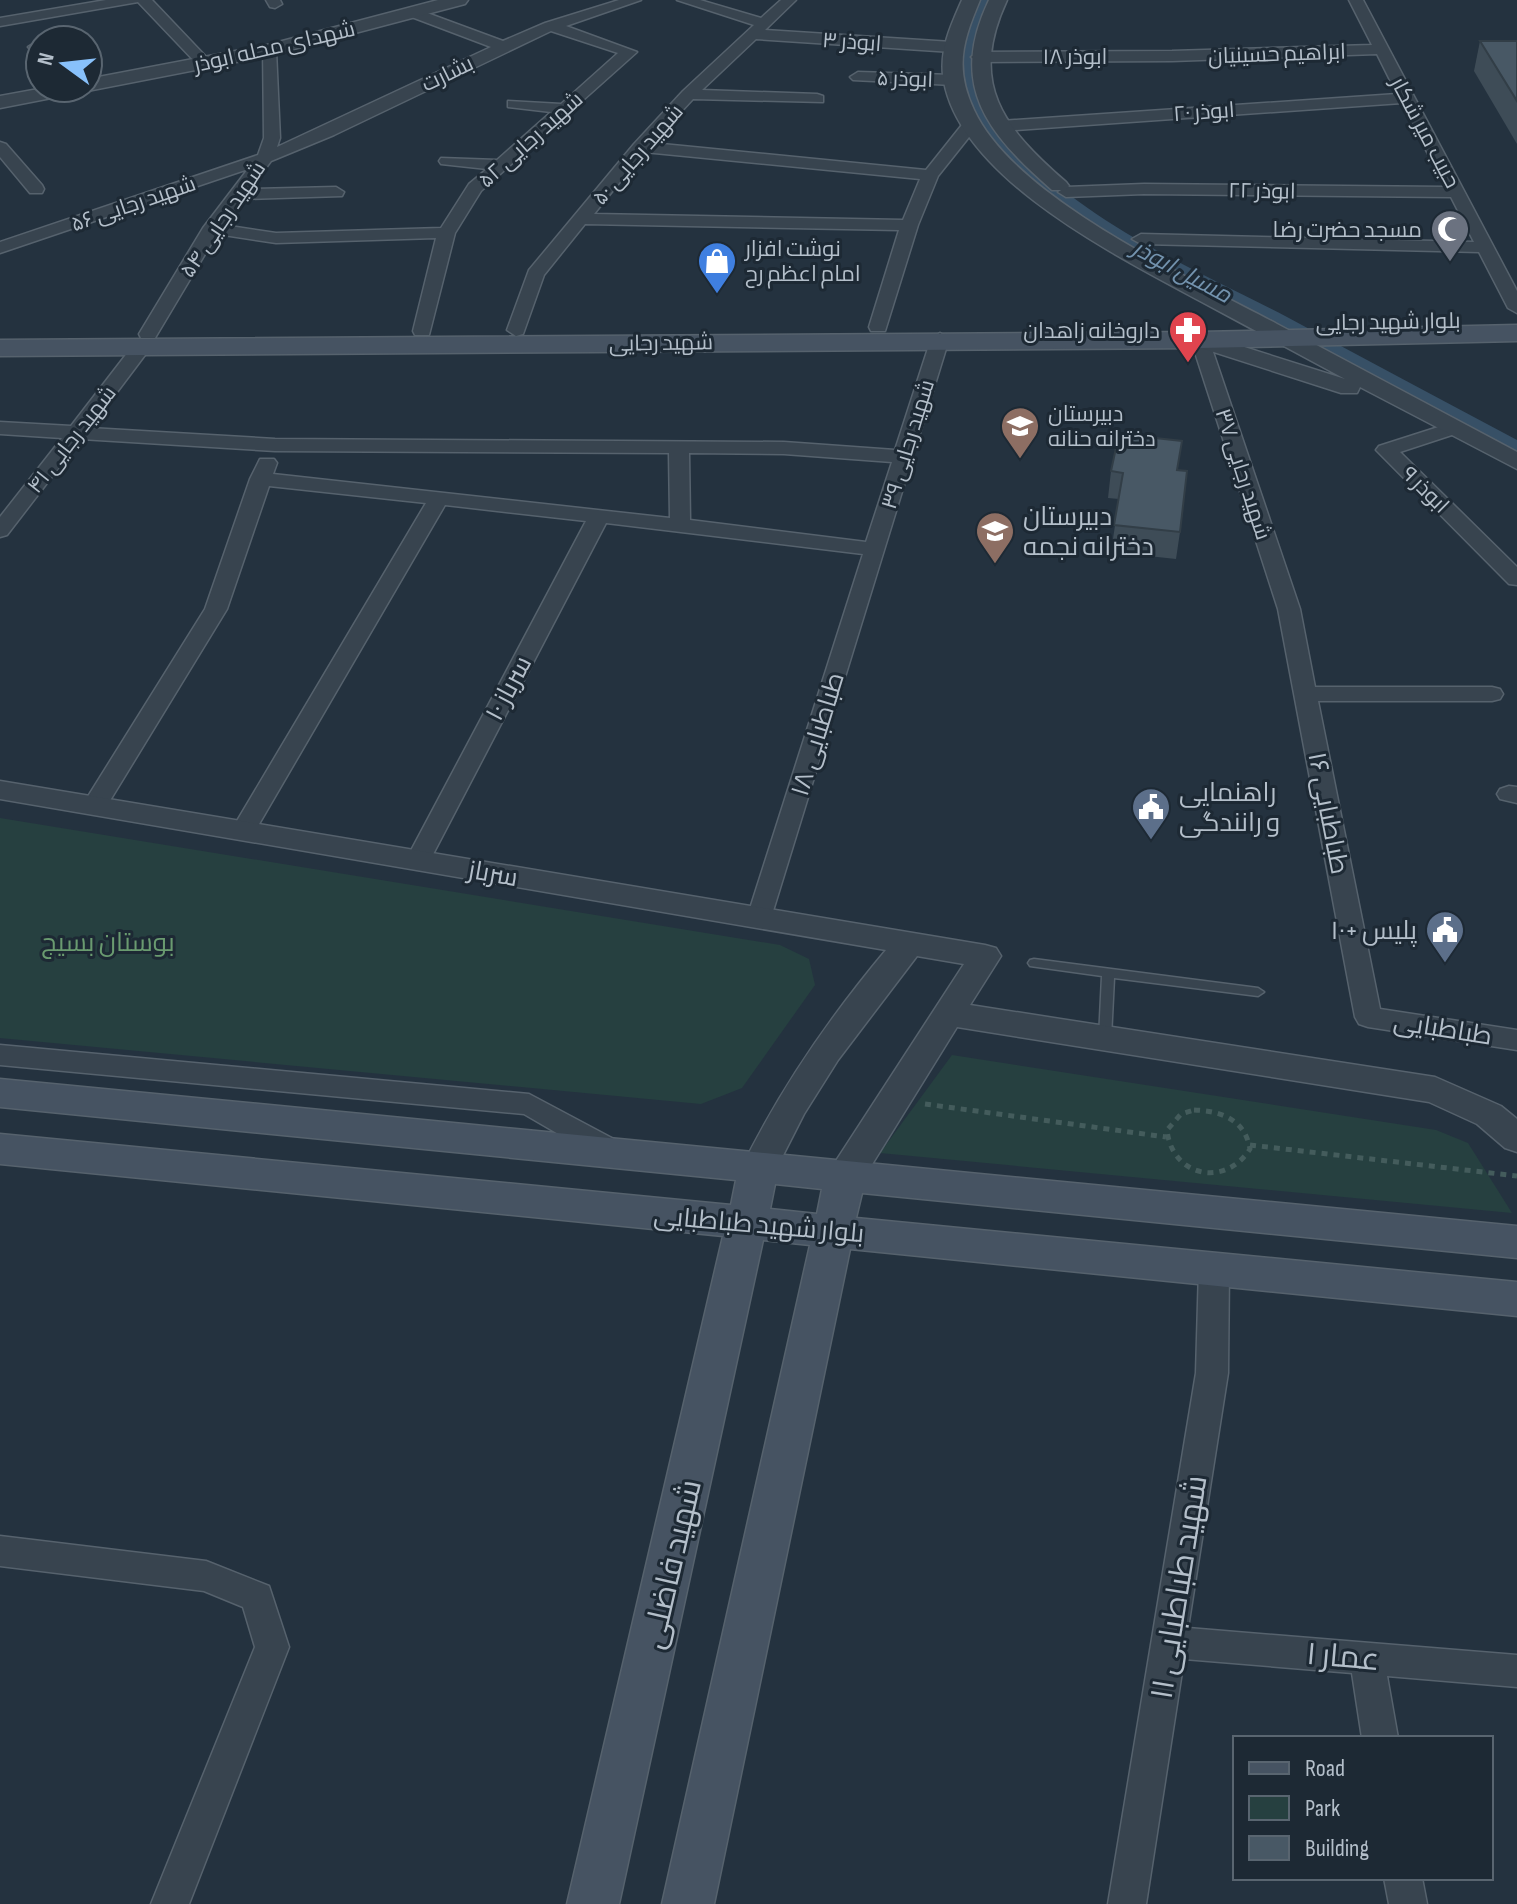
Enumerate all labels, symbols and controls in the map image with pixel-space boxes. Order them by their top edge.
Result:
street label: شهدای محله ابوذر [189,16,358,80]
north arrow [24,24,104,104]
street label: ابوذر ۳ [821,27,882,58]
street label: ابراهیم حسینیان [1208,39,1347,71]
street label: ابوذر ۱۸ [1043,44,1107,71]
text: N [32,50,61,68]
street label: بشارت [417,50,478,98]
street label: ابوذر ۵ [876,65,934,94]
street label: حبیب میر شکار [1383,71,1465,193]
street label: شهید رجایی ۵۲ [473,86,589,194]
street label: ابوذر ۲۰ [1172,97,1236,128]
street label: شهید رجایی ۵۰ [587,99,689,211]
street label: شهید رجایی ۵۴ [174,157,272,283]
street label: شهید رجایی ۵۶ [67,170,199,238]
street label: ابوذر ۲۲ [1228,177,1296,206]
mosque icon: مسجد حضرت رضا [1429,208,1471,263]
place label: مسجد حضرت رضا [1272,217,1422,244]
water label: مسیل ابوذر [1124,232,1237,310]
place label: نوشت افزار امام اعظم رح [743,236,861,289]
shop icon: نوشت افزار امام اعظم رح [696,240,738,295]
street label: بلوار شهید رجایی [1315,308,1461,337]
pharmacy icon: داروخانه زاهدان [1167,309,1209,364]
place label: داروخانه زاهدان [1023,318,1160,345]
street label: شهید رجایی [609,329,713,358]
street label: شهید رجایی ۳۹ [876,376,941,512]
street label: شهید رجایی ۴۱ [22,381,123,499]
place label: دبیرستان دخترانه حنانه [1048,401,1156,453]
school or university icon: دبیرستان دخترانه حنانه [999,405,1041,460]
street label: شهید رجایی ۳۷ [1209,405,1276,543]
street label: ابوذر ۹ [1396,461,1454,519]
place label: دبیرستان دخترانه نجمه [1023,502,1154,563]
school or university icon: دبیرستان دخترانه نجمه [974,510,1016,565]
street label: سرباز ۱۰ [479,651,539,726]
street label: طباطبایی ۱۸ [785,669,852,800]
street label: طباطبایی ۱۶ [1301,750,1355,877]
place label: راهنمایی و رانندگی [1179,778,1280,839]
public building icon: راهنمایی و رانندگی [1130,786,1172,841]
street label: سرباز [463,854,520,894]
public building icon: پلیس +۱۰ [1424,909,1466,964]
place label: پلیس +۱۰ [1331,916,1417,947]
park label: بوستان بسیج [41,928,175,959]
street label: طباطبایی [1391,1006,1494,1053]
street label: بلوار شهید طباطبایی [652,1201,866,1250]
street label: شهید طباطبایی ۱۱ [1143,1472,1216,1702]
street label: شهید فاضلی [634,1476,711,1653]
street label: عمار ۱ [1305,1635,1381,1680]
legend [1233,1736,1493,1880]
text: Road [1305,1754,1345,1783]
text: Park [1305,1794,1340,1823]
text: Building [1305,1834,1369,1863]

